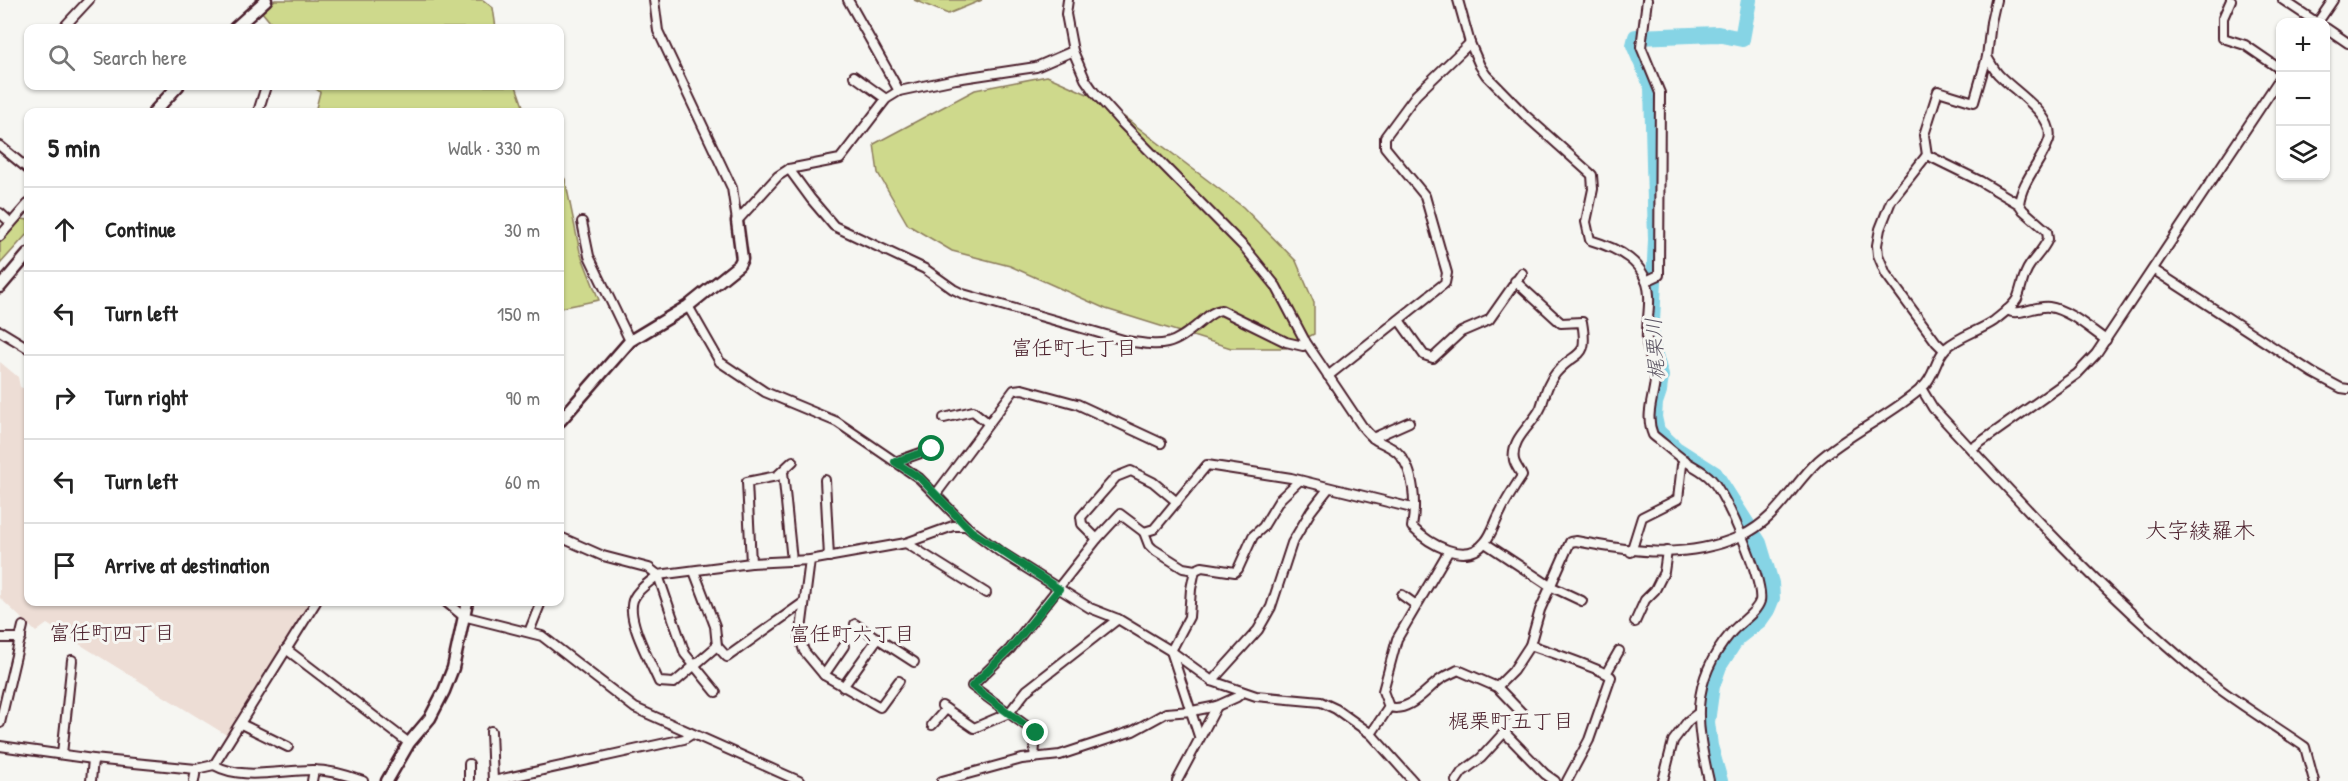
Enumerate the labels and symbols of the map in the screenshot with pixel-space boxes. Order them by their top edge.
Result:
water label: 梶栗川 [1638,317,1671,381]
district label: 富任町七丁目 [1011,333,1137,362]
route start [918,435,944,461]
district label: 大字綾羅木 [2145,515,2255,545]
district label: 富任町四丁目 [49,618,175,647]
district label: 富任町六丁目 [789,619,915,648]
district label: 梶栗町五丁目 [1448,706,1574,735]
route end [1022,719,1048,745]

